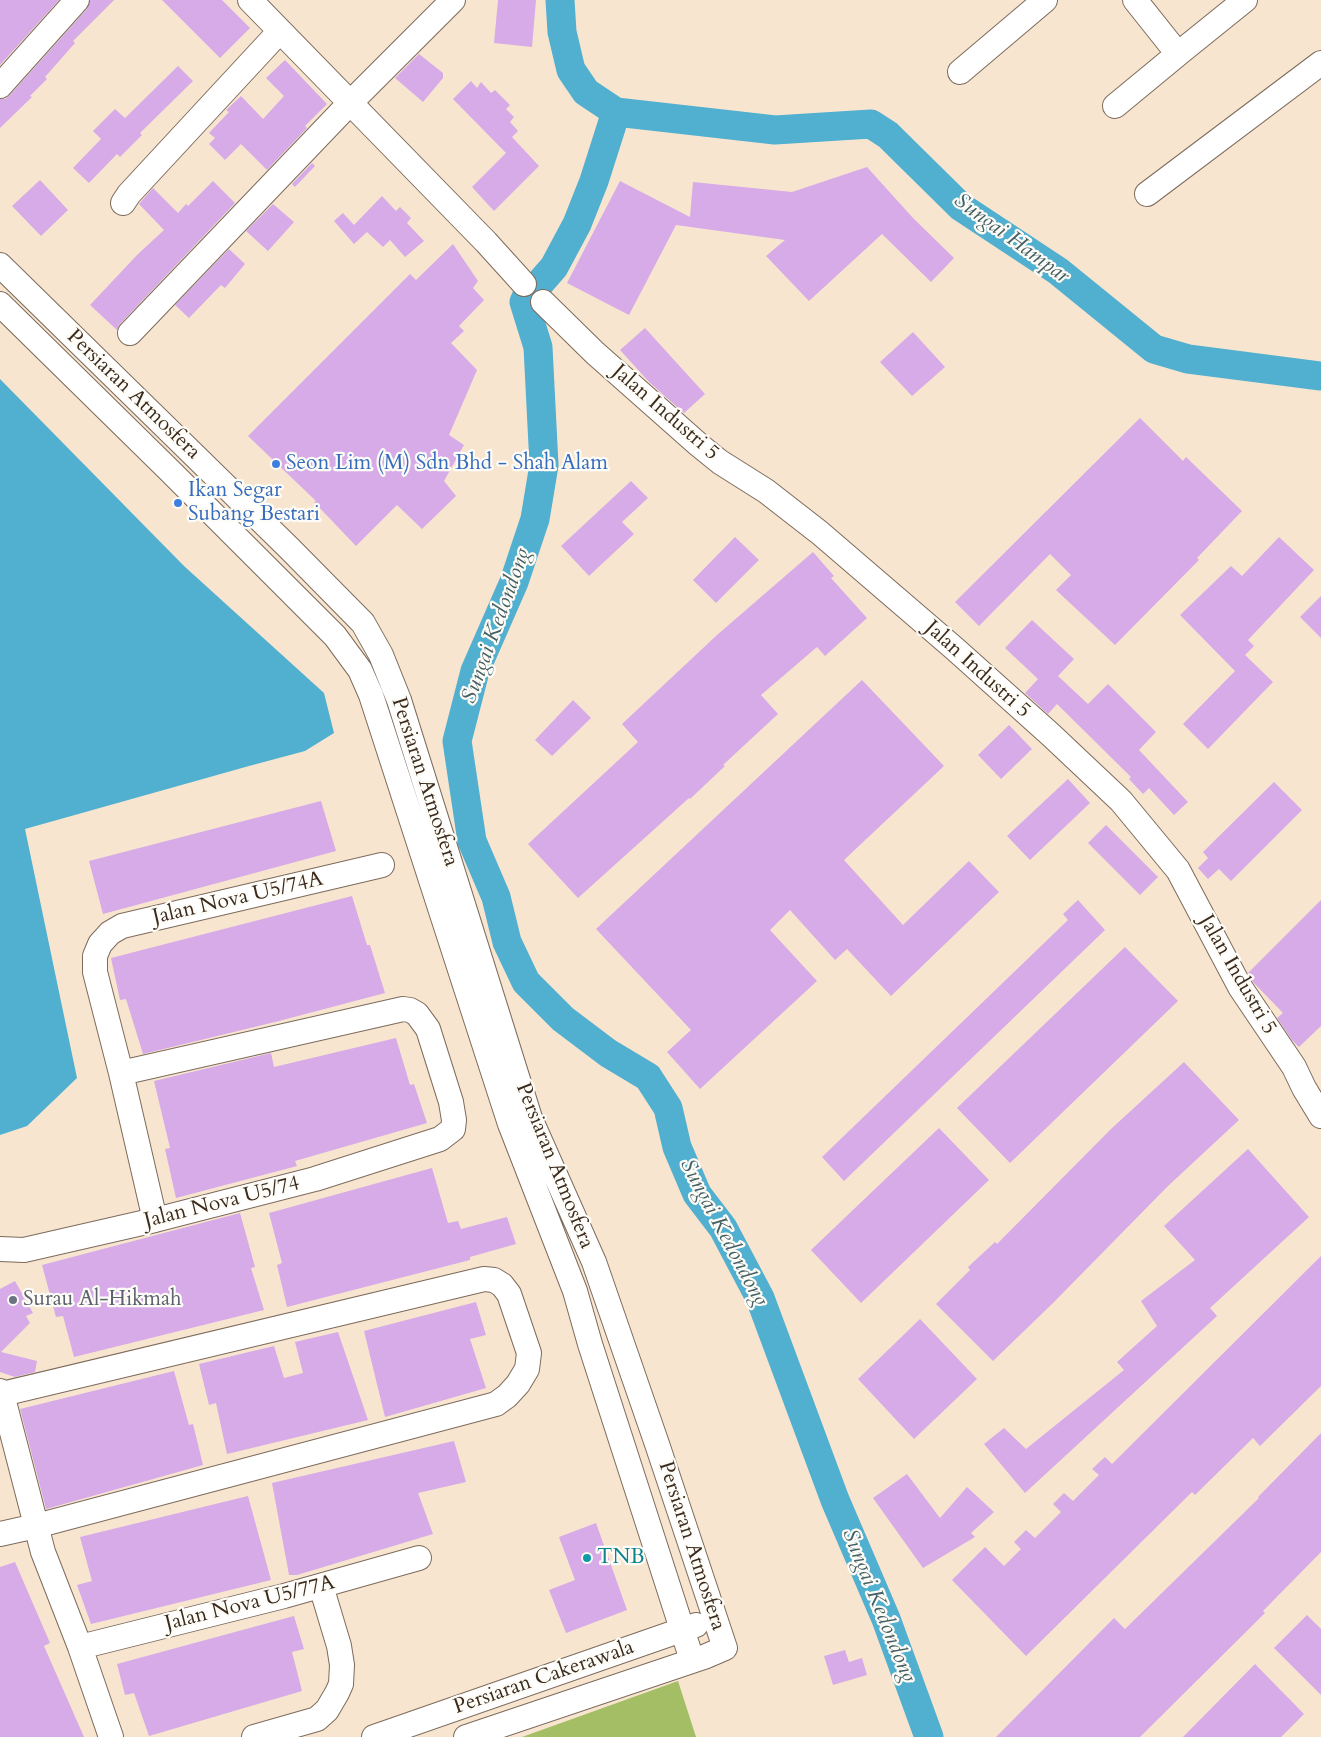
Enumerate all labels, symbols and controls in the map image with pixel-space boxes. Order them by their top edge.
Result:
water label: Sungai Hampar [948,188,1074,290]
street label: Persiaran Atmosfera [61,325,205,465]
street label: Jalan Industri 5 [606,360,724,466]
place label: Seon Lim (M) Sdn Bhd - Shah Alam [286,451,608,477]
marker: Seon Lim (M) Sdn Bhd - Shah Alam [270,458,282,470]
place label: Ikan Segar Subang Bestari [188,478,320,528]
marker: Ikan Segar Subang Bestari [172,497,184,509]
water label: Sungai Kedondong [457,545,537,707]
street label: Jalan Industri 5 [919,616,1035,724]
street label: Persiaran Atmosfera [385,694,463,870]
street label: Jalan Nova U5/74A [150,867,326,931]
street label: Jalan Industri 5 [1193,911,1281,1039]
street label: Persiaran Atmosfera [509,1080,599,1252]
water label: Sungai Kedondong [673,1155,773,1311]
street label: Jalan Nova U5/74 [142,1172,302,1234]
place label: Surau Al-Hikmah [23,1287,182,1313]
marker: Surau Al-Hikmah [7,1294,19,1306]
street label: Persiaran Atmosfera [652,1458,730,1634]
water label: Sungai Kedondong [835,1525,921,1687]
place label: TNB [597,1545,645,1571]
marker: TNB [581,1552,593,1564]
street label: Jalan Nova U5/77A [163,1571,337,1637]
street label: Persiaran Cakerawala [451,1635,637,1721]

